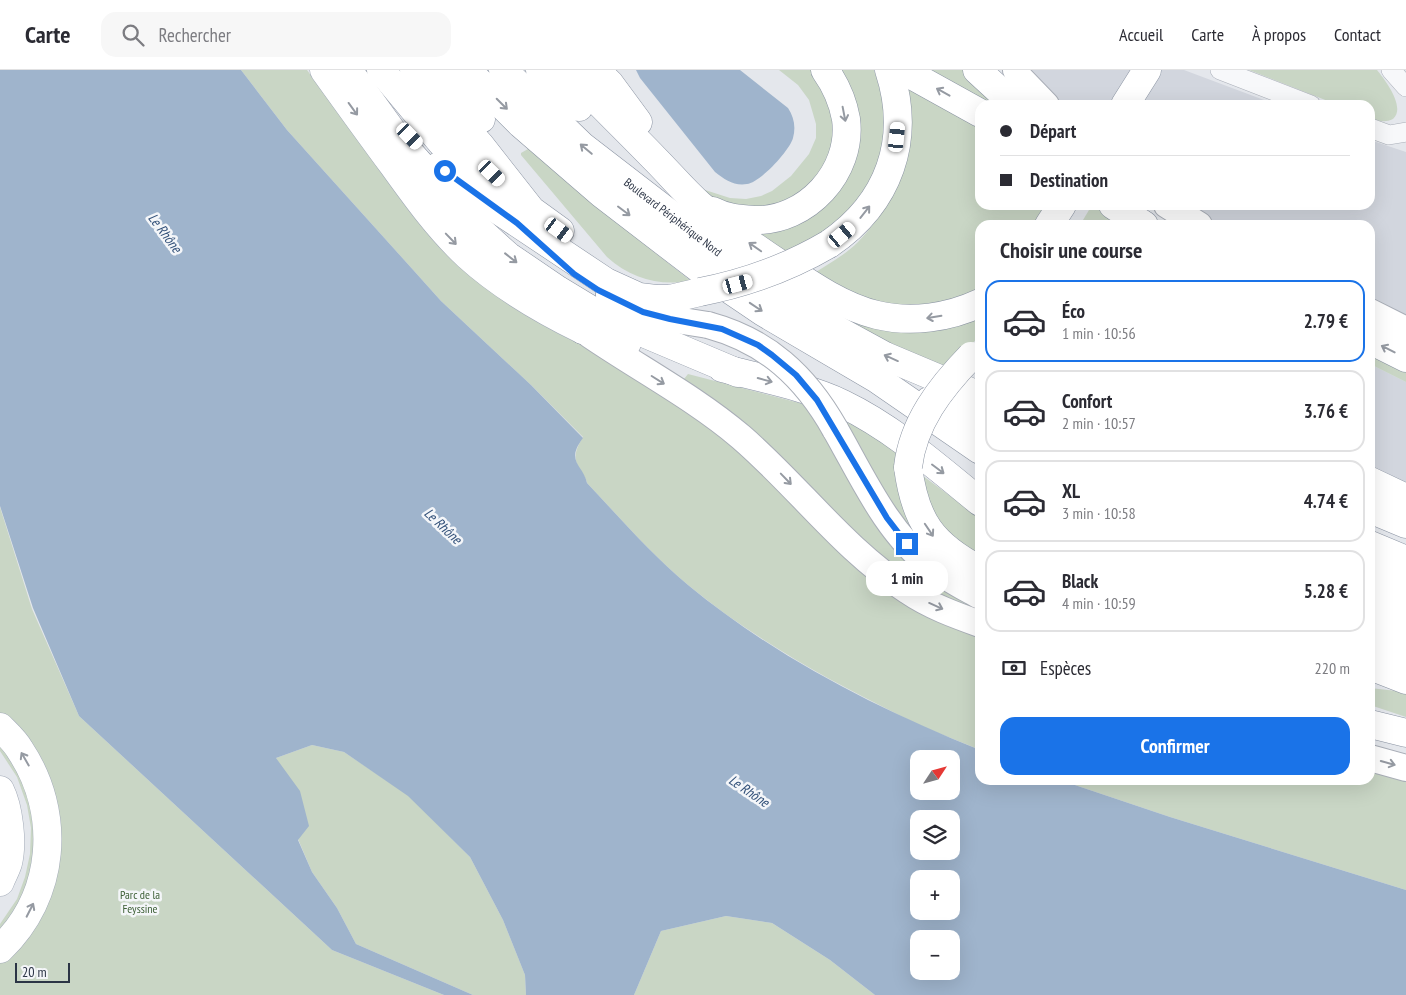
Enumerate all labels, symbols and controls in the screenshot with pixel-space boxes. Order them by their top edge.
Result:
search box [101,12,451,57]
text: Carte [25,19,71,50]
icon: search [119,21,147,49]
text: Rechercher [159,23,231,47]
text: Accueil [1119,23,1163,46]
text: Carte [1191,23,1224,46]
text: À propos [1252,23,1306,46]
text: Contact [1334,23,1381,46]
one-way arrow [936,87,951,97]
one-way arrow [495,98,507,110]
one-way arrow [347,102,358,116]
one-way arrow [840,106,849,122]
text: Départ [1030,119,1076,143]
car [394,120,425,152]
car [887,121,906,153]
one-way arrow [580,144,593,155]
car [475,157,508,189]
route start [434,160,456,182]
text: Destination [1030,168,1108,192]
street label: Boulevard Périphérique Nord [621,174,725,259]
one-way arrow [617,206,630,217]
one-way arrow [859,206,870,219]
water label: Le Rhône [144,210,186,257]
car [542,215,575,245]
car [825,220,858,250]
one-way arrow [445,232,457,245]
text: Choisir une course [1000,236,1142,264]
one-way arrow [748,242,762,252]
one-way arrow [504,253,518,263]
car [721,273,754,295]
icon: car [1002,299,1047,344]
text: Éco [1062,299,1085,323]
one-way arrow [749,302,763,312]
text: 2.79 € [1304,309,1348,333]
one-way arrow [926,312,942,322]
text: 1 min · 10:56 [1062,323,1136,343]
one-way arrow [1381,344,1396,354]
one-way arrow [884,353,899,362]
one-way arrow [651,375,665,385]
one-way arrow [756,375,772,385]
icon: car [1002,389,1047,434]
text: Confort [1062,389,1112,413]
text: 3.76 € [1304,399,1348,423]
text: 2 min · 10:57 [1062,413,1136,433]
one-way arrow [931,464,945,474]
one-way arrow [780,473,792,486]
icon: car [1002,479,1047,524]
text: XL [1062,479,1080,503]
text: 4.74 € [1304,489,1348,513]
text: 3 min · 10:58 [1062,503,1136,523]
water label: Le Rhône [420,504,466,549]
one-way arrow [924,522,934,536]
route end [896,533,918,555]
callout: 1 min [866,562,948,596]
text: 1 min [891,568,923,588]
icon: car [1002,569,1047,614]
text: Black [1062,569,1098,593]
text: 5.28 € [1304,579,1348,603]
text: 4 min · 10:59 [1062,593,1136,613]
one-way arrow [928,602,943,612]
icon: cash [1000,654,1028,682]
text: Espèces [1040,656,1091,680]
text: 220 m [1315,658,1350,678]
button: Confirmer [1000,717,1350,775]
north arrow [910,750,960,800]
map controls [910,750,960,980]
one-way arrow [20,752,30,766]
one-way arrow [1380,759,1396,769]
water label: Le Rhône [725,771,774,812]
button: layers [910,810,960,860]
button: + [910,870,960,920]
park label: Parc de la Feyssine [120,887,160,916]
one-way arrow [26,903,35,918]
button: − [910,930,960,980]
scale bar [15,960,70,983]
text: 20 m [22,963,47,981]

